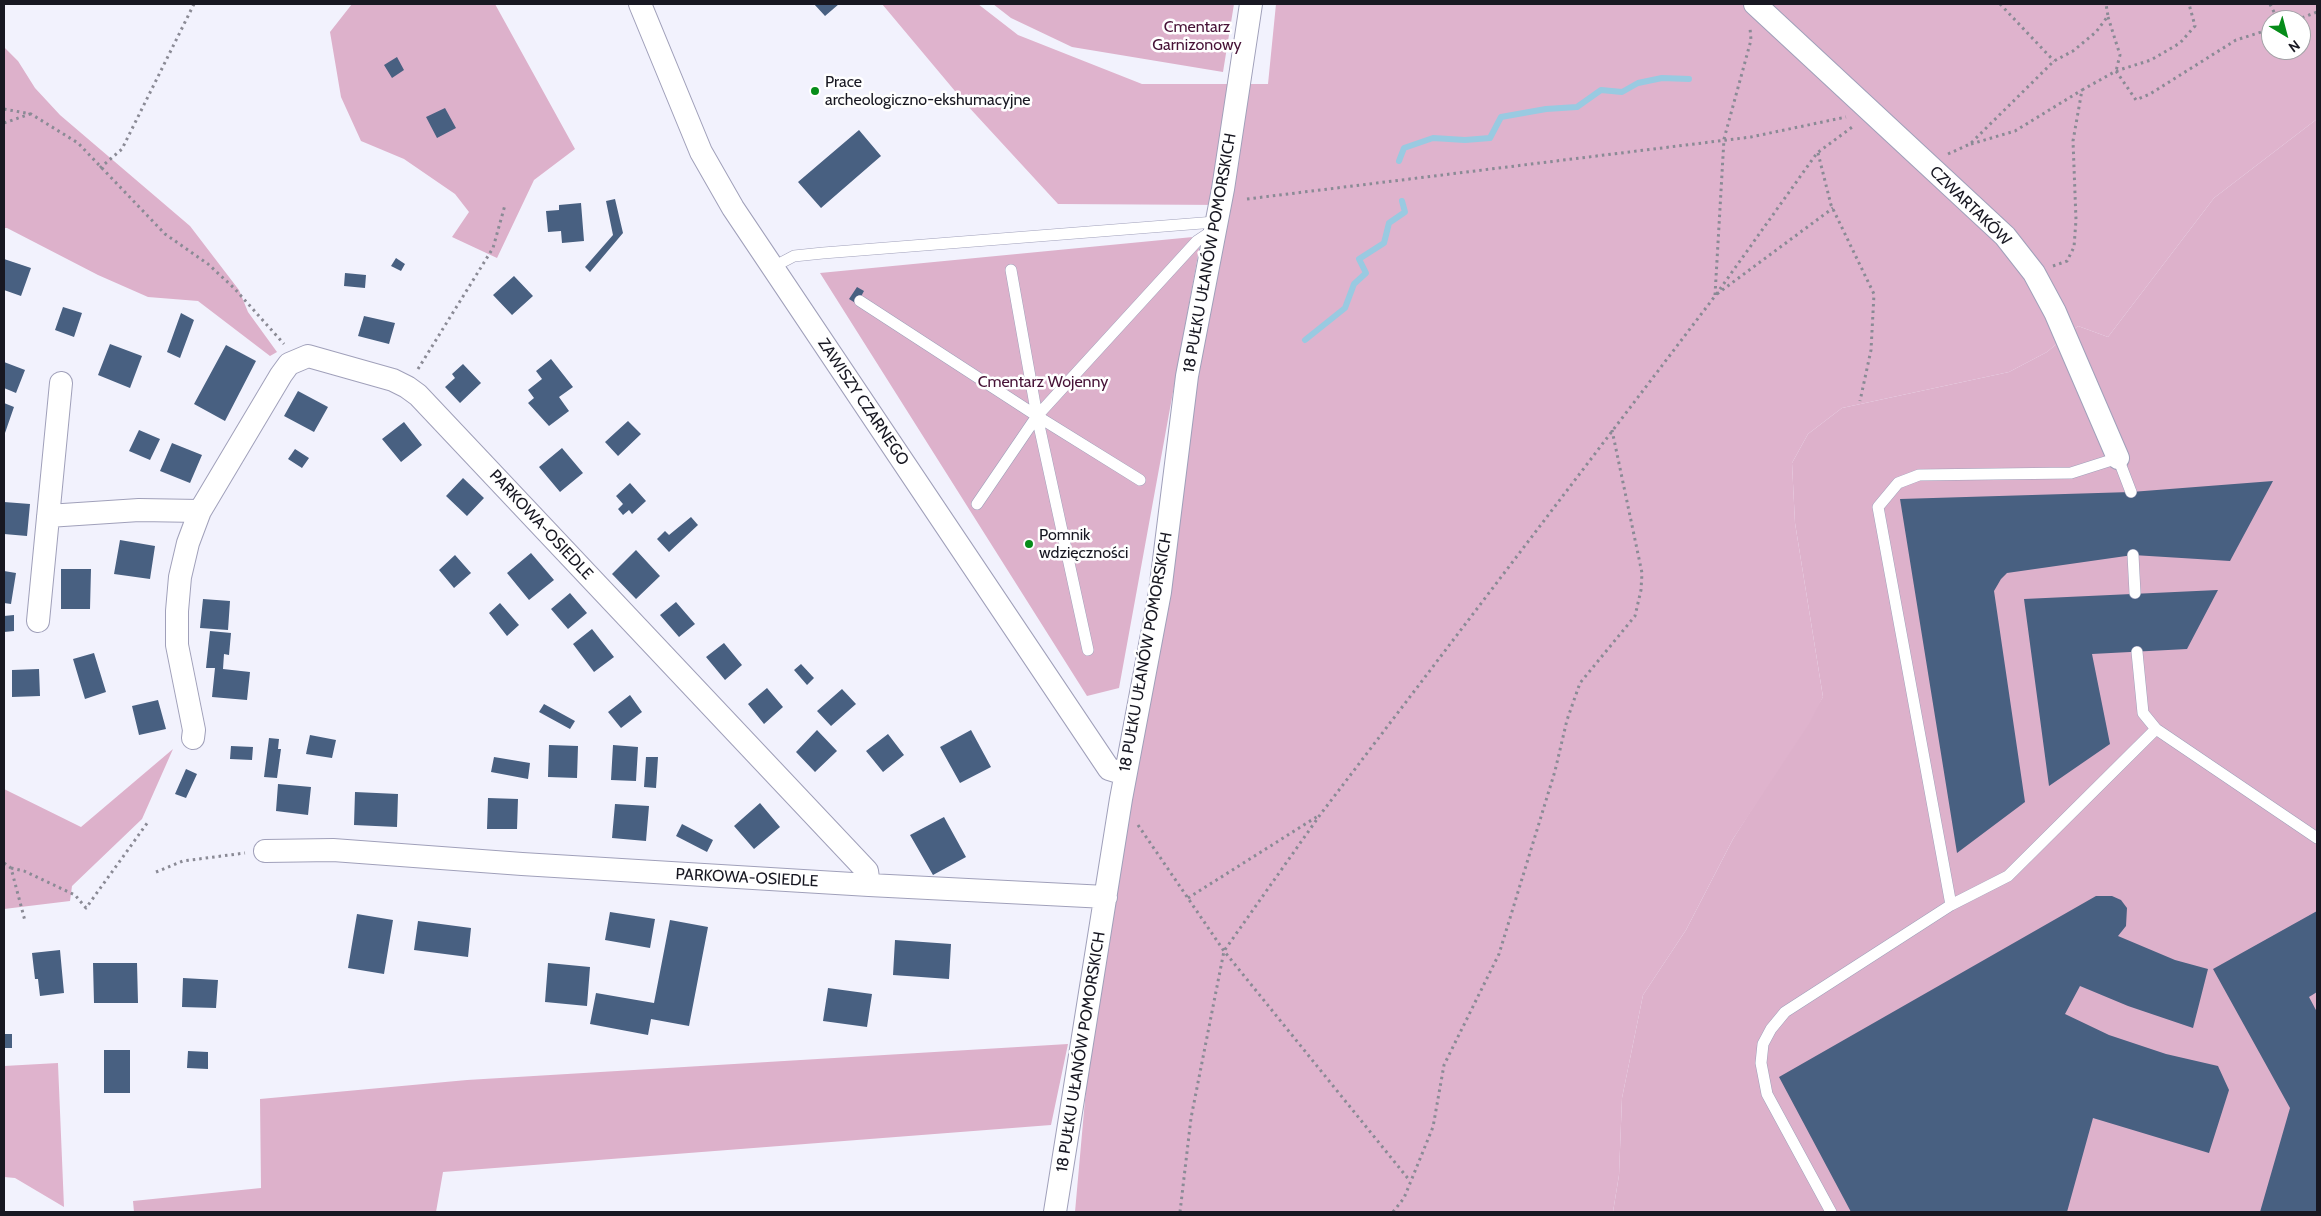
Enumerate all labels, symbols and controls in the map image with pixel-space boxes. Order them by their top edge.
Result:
north arrow [2261,10,2311,60]
park label: Cmentarz Garnizonowy [1152,17,1242,55]
text: N [2285,36,2304,56]
place label: Prace archeologiczno-ekshumacyjne [825,72,1031,110]
marker: Prace archeologiczno-ekshumacyjne [809,85,821,97]
street label: 18 PUŁKU UŁANÓW POMORSKICH [1179,132,1241,374]
street label: CZWARTAKÓW [1925,162,2015,250]
street label: ZAWISZY CZARNEGO [813,335,913,469]
park label: Cmentarz Wojenny [978,372,1108,392]
street label: PARKOWA-OSIEDLE [485,466,597,584]
place label: Pomnik wdzięczności [1039,525,1128,563]
street label: 18 PUŁKU UŁANÓW POMORSKICH [1115,531,1177,773]
marker: Pomnik wdzięczności [1023,538,1035,550]
street label: PARKOWA-OSIEDLE [675,865,819,891]
street label: 18 PUŁKU UŁANÓW POMORSKICH [1053,930,1109,1174]

